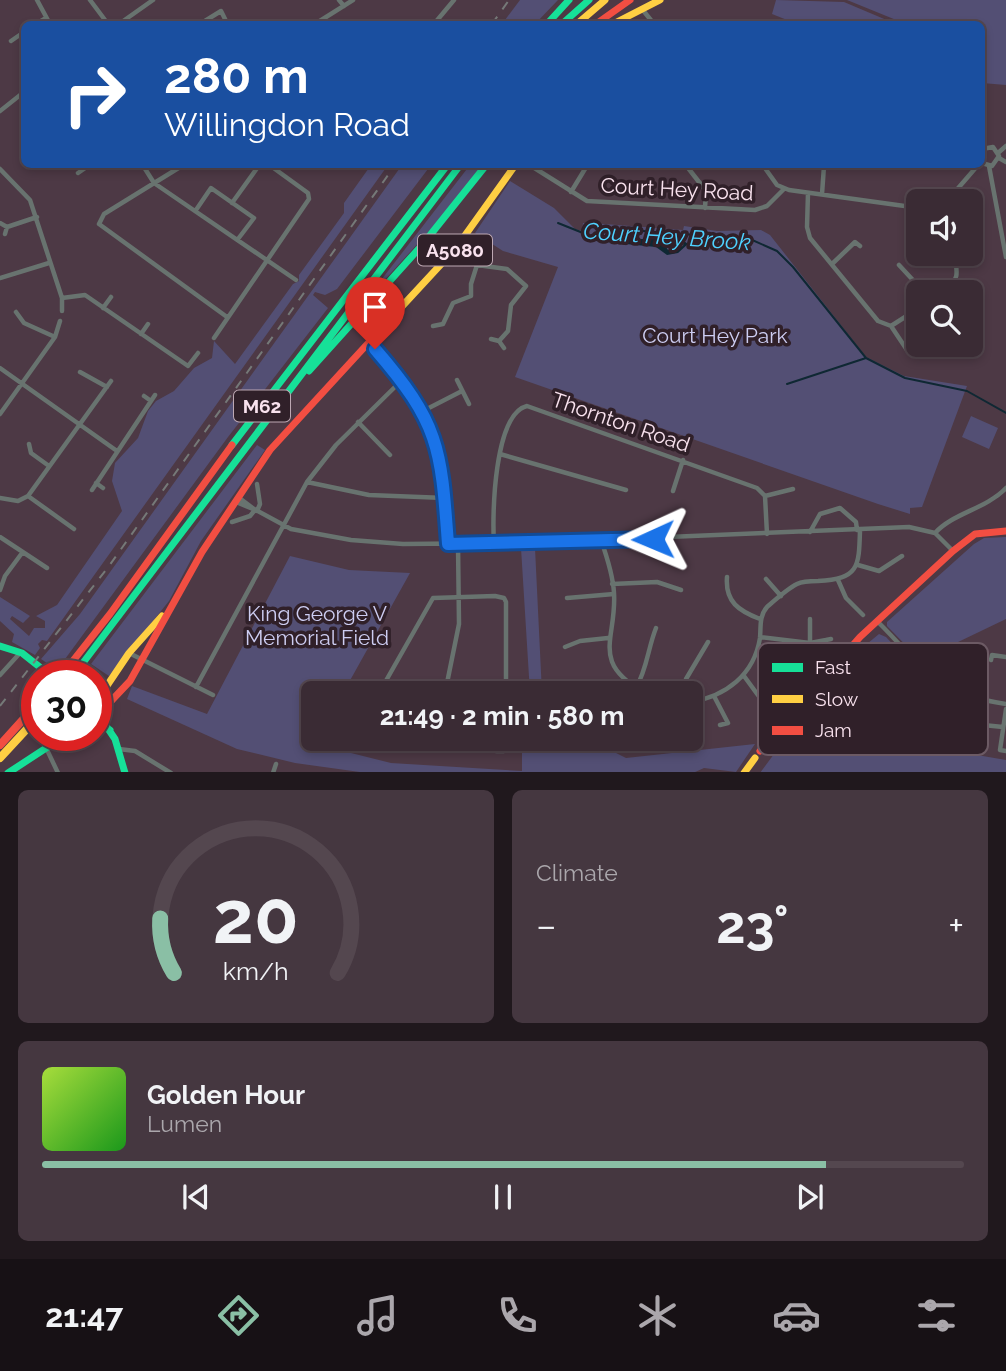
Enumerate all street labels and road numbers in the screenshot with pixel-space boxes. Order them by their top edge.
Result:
street label: Court Hey Road [600,173,754,205]
road number: A5080 [418,234,492,266]
street label: Thornton Road [549,387,693,457]
road number: M62 [234,390,290,422]

